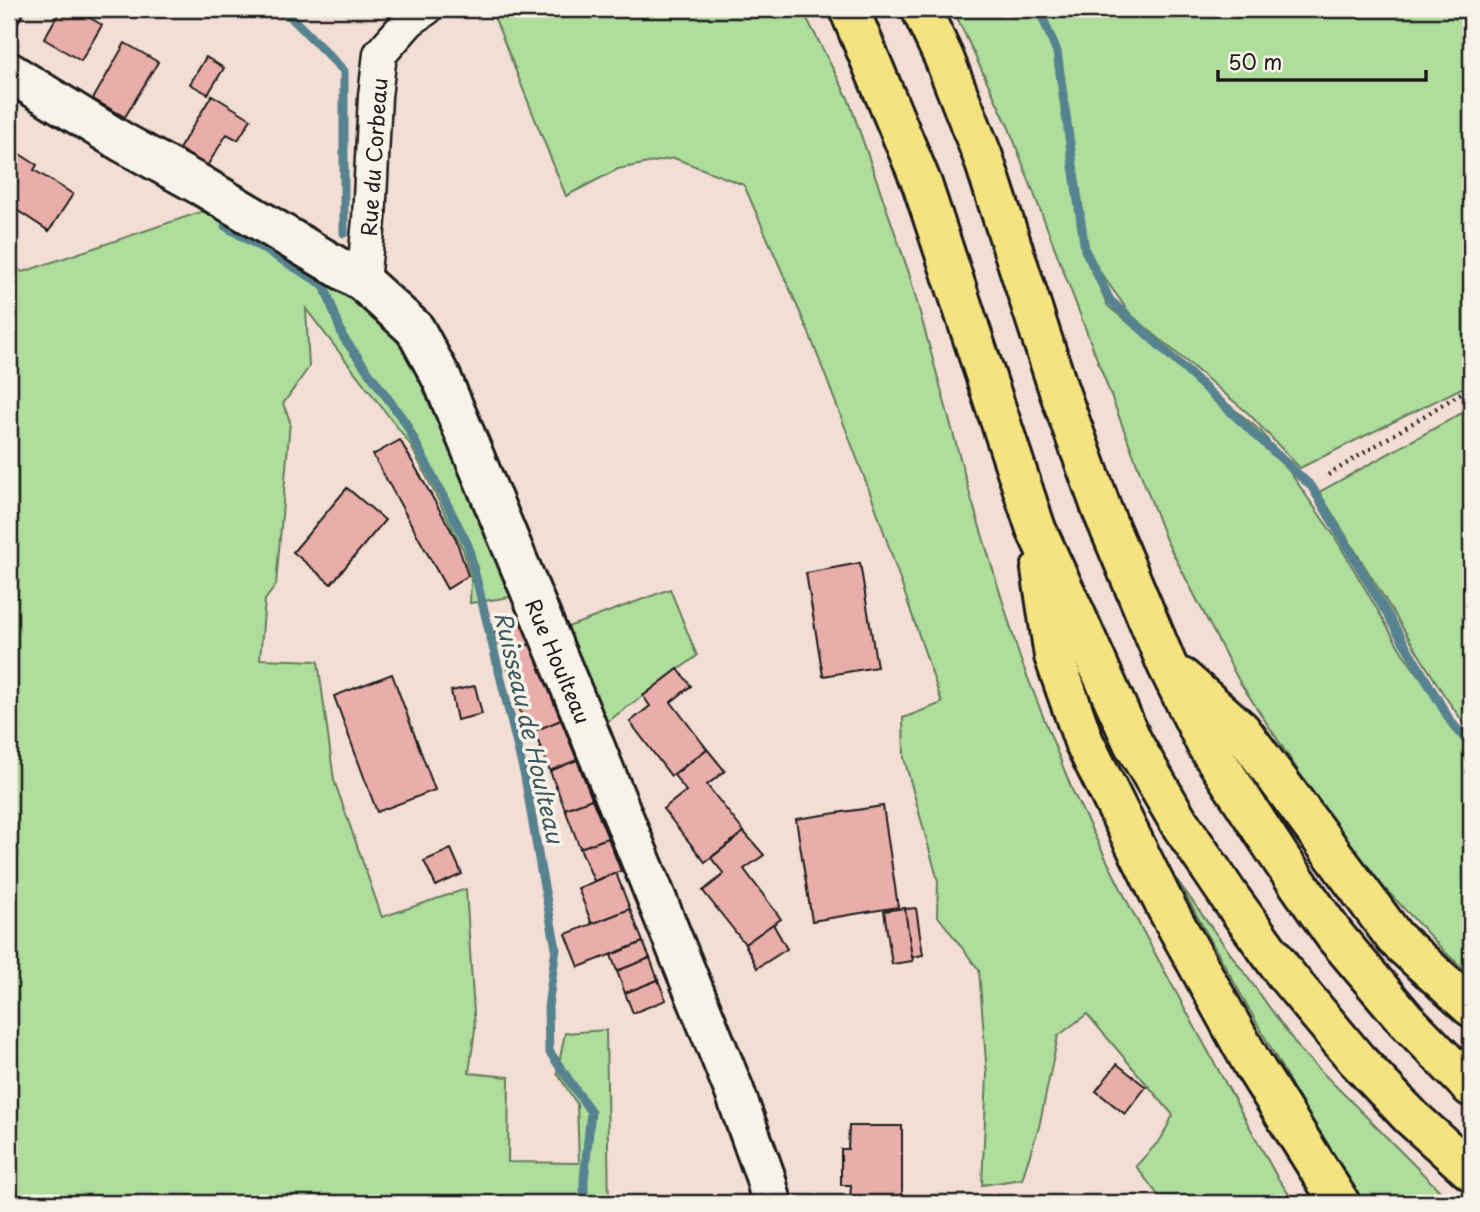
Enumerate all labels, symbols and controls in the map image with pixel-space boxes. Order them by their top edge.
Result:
scale bar [1218,38,1426,82]
text: 50 m [1228,45,1282,77]
street label: Rue du Corbeau [352,77,394,237]
street label: Rue Houlteau [518,593,600,729]
water label: Ruisseau de Houlteau [486,608,574,848]

